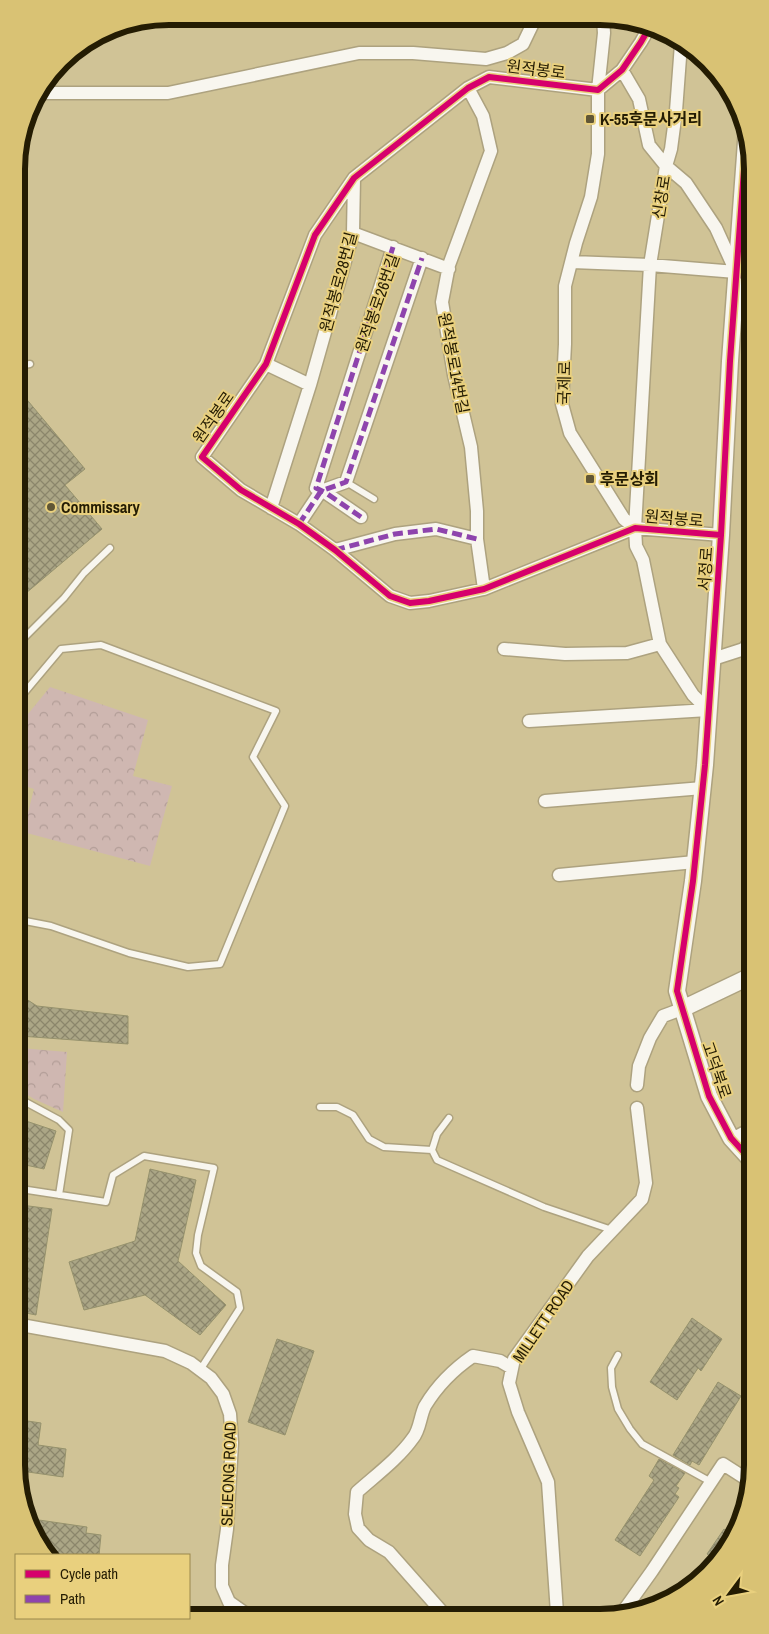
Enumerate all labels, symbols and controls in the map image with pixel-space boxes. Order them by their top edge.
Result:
street label: 원적봉로 [505,54,567,84]
place label: K-55후문사거리 [600,108,702,130]
marker: K-55후문사거리 [584,113,596,125]
street label: 신창로 [647,173,675,221]
street label: 원적봉로28번길 [314,229,362,335]
street label: 원적봉로26번길 [350,251,404,355]
street label: 원적봉로14번길 [433,310,475,416]
street label: 국제로 [553,360,575,405]
street label: 원적봉로 [187,386,239,447]
place label: 후문상회 [600,468,659,490]
marker: 후문상회 [584,473,596,485]
place label: Commissary [61,496,140,518]
marker: Commissary [45,501,57,513]
street label: 원적봉로 [644,504,705,532]
street label: 서정로 [692,546,718,592]
street label: 고덕북로 [697,1039,737,1102]
street label: MILLETT ROAD [507,1275,579,1367]
street label: SEJEONG ROAD [215,1422,241,1526]
legend [15,1554,190,1619]
text: Cycle path [60,1563,118,1584]
north arrow [704,1569,754,1619]
text: Path [60,1588,85,1609]
text: N [708,1593,728,1609]

